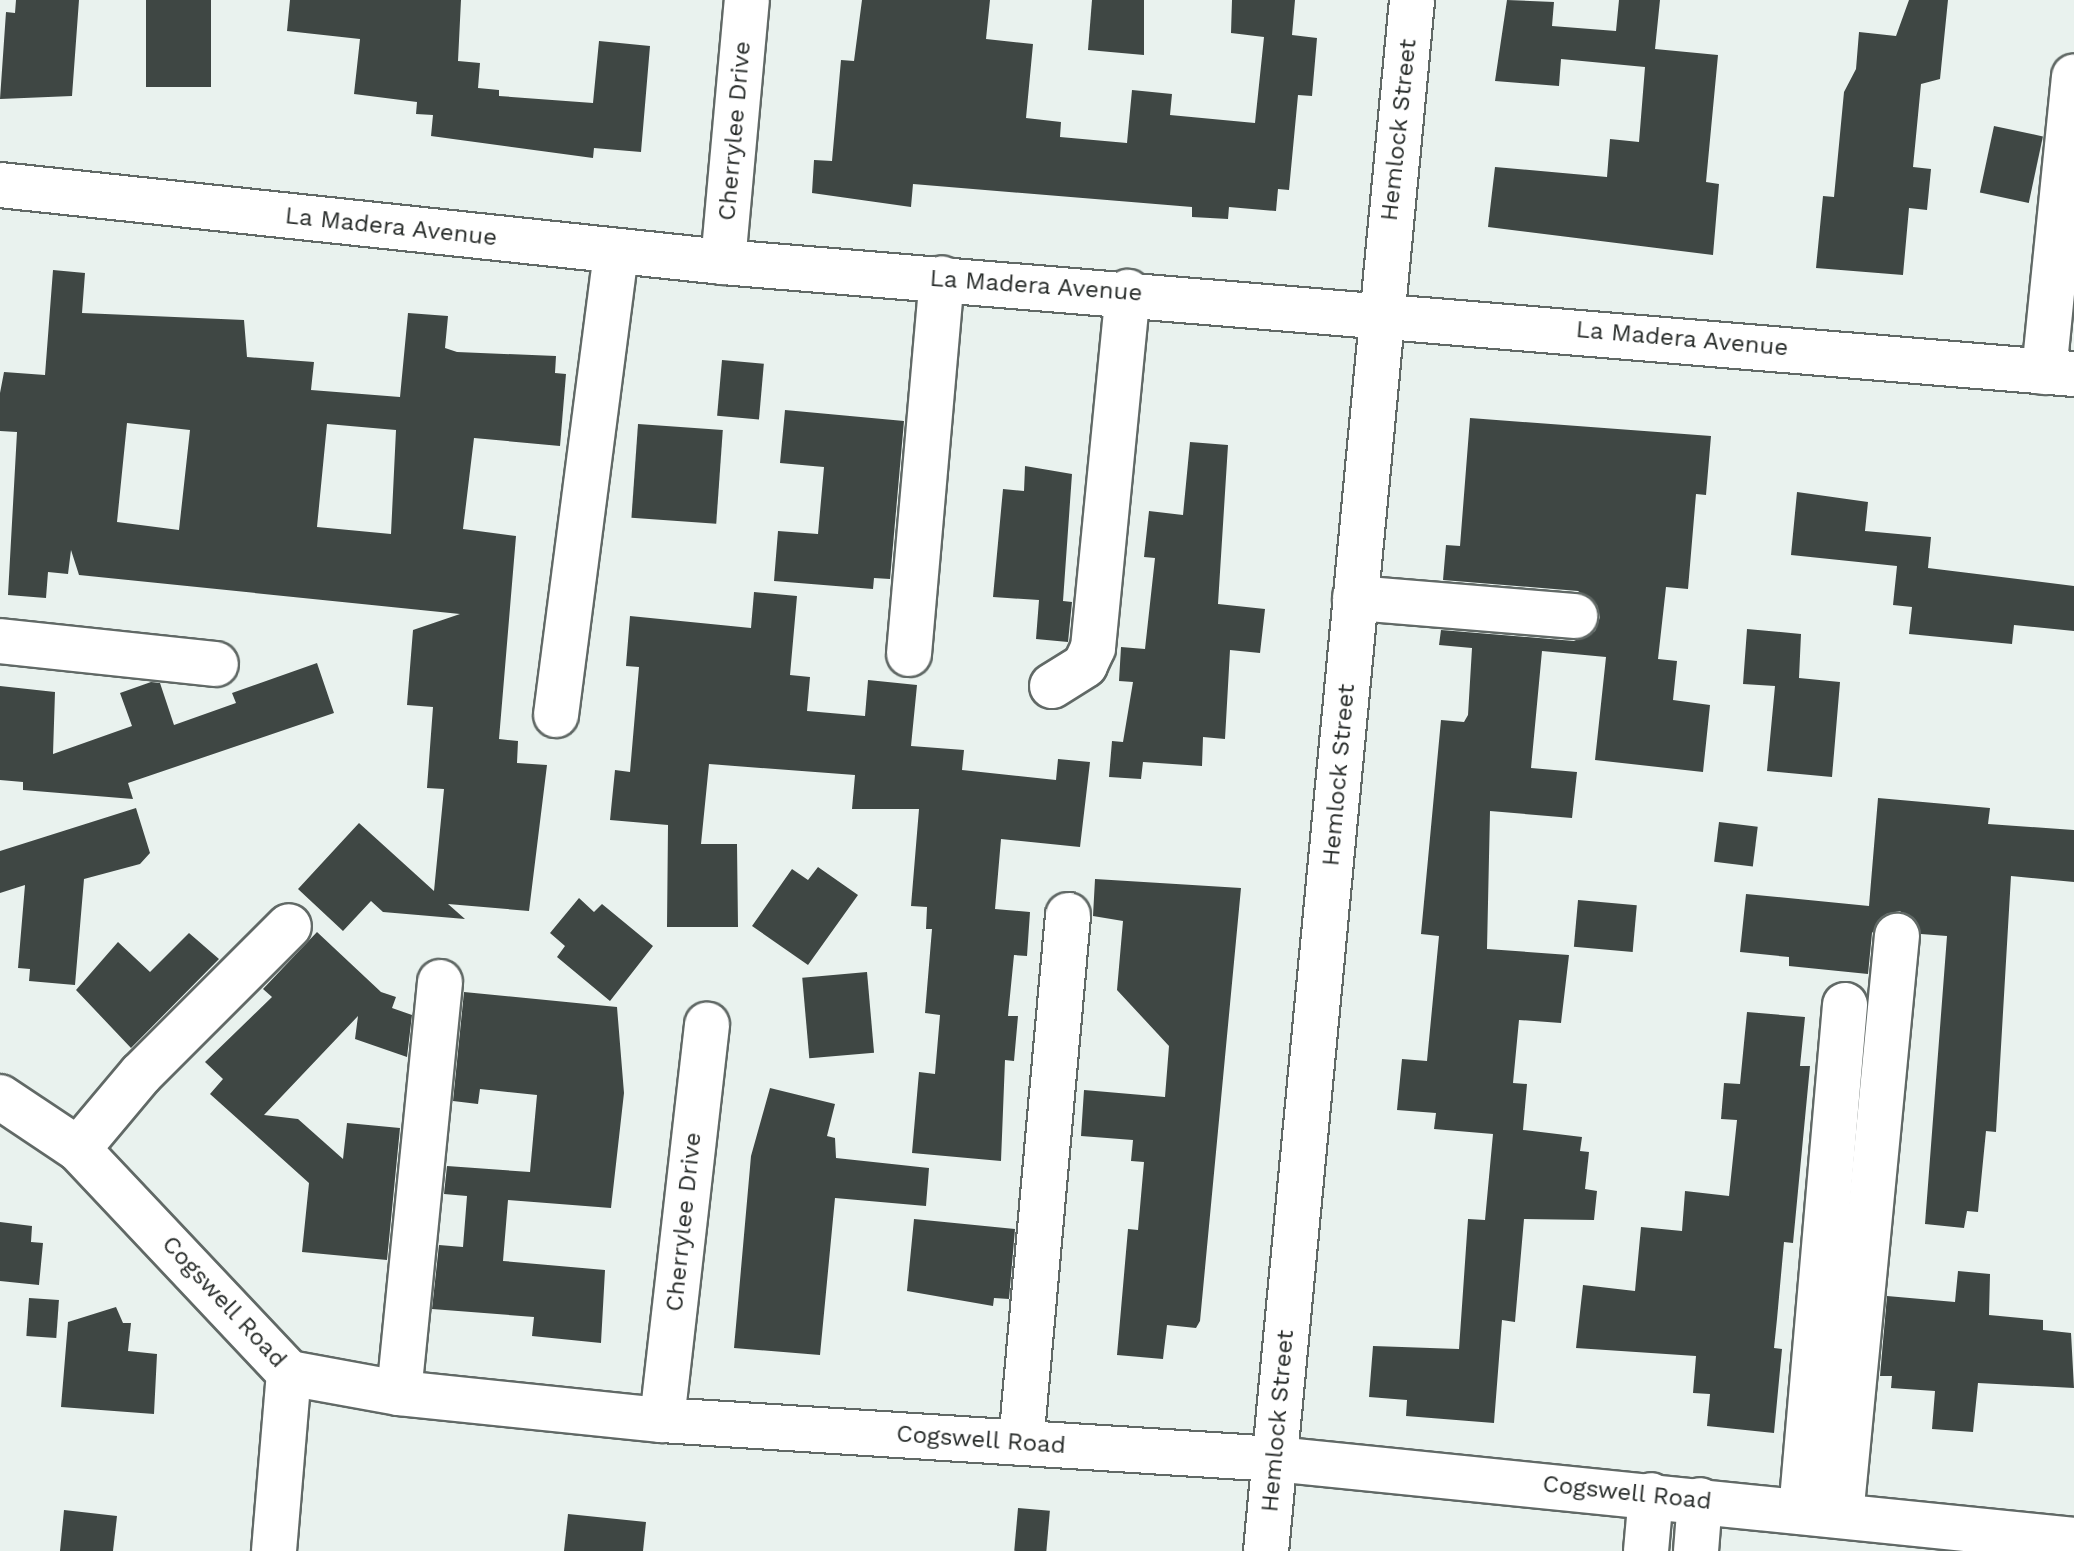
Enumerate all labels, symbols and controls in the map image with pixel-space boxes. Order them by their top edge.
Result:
street label: Hemlock Street [1375,37,1423,223]
street label: Cherrylee Drive [713,40,757,222]
street label: La Madera Avenue [283,201,499,253]
street label: La Madera Avenue [928,264,1144,308]
street label: La Madera Avenue [1574,315,1790,363]
street label: Hemlock Street [1317,682,1361,868]
street label: Cherrylee Drive [660,1131,708,1313]
street label: Cogswell Road [155,1230,293,1374]
street label: Hemlock Street [1256,1328,1300,1514]
street label: Cogswell Road [895,1420,1067,1460]
street label: Cogswell Road [1541,1470,1713,1516]

